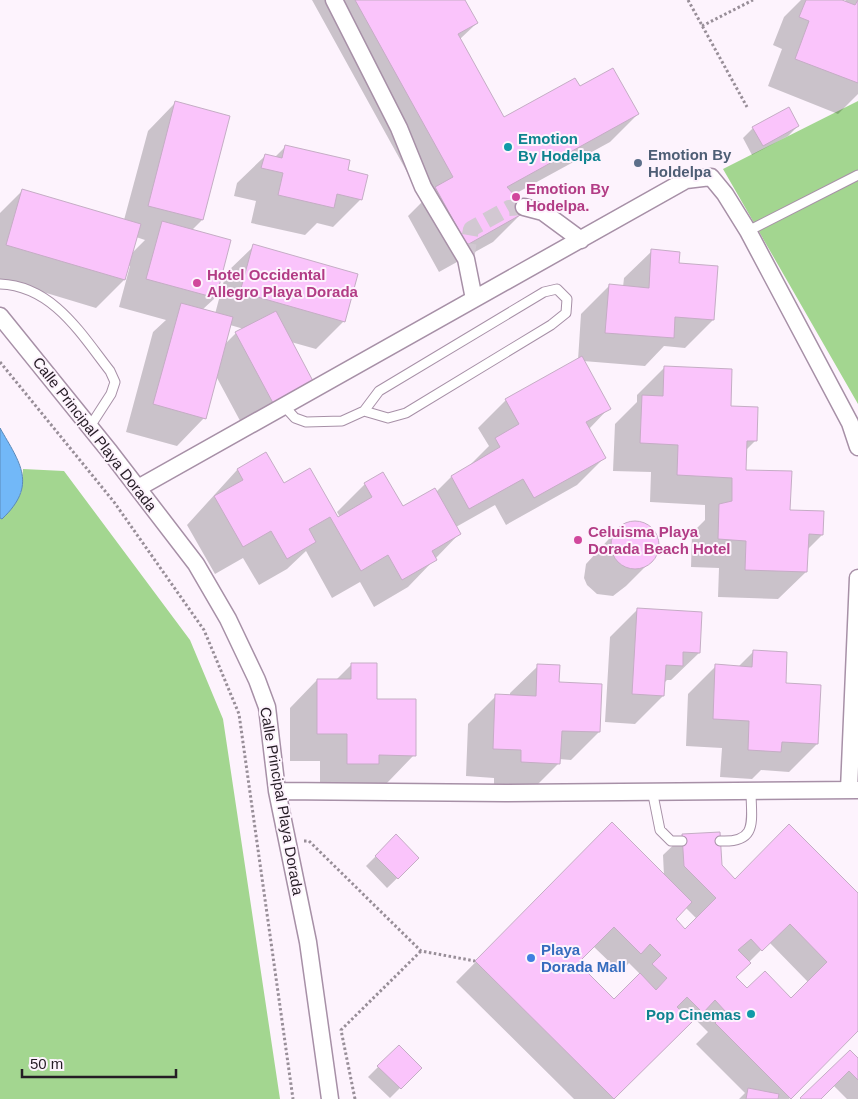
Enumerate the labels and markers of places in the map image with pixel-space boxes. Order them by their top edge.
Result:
place label: Emotion By Hodelpa [518,130,601,164]
marker: Emotion By Hodelpa [502,141,514,153]
place label: Emotion By Holdelpa [648,146,732,180]
marker: Emotion By Holdelpa [632,157,644,169]
place label: Emotion By Hodelpa. [526,180,610,214]
marker: Emotion By Hodelpa. [510,191,522,203]
place label: Hotel Occidental Allegro Playa Dorada [207,266,359,300]
marker: Hotel Occidental Allegro Playa Dorada [191,277,203,289]
place label: Celuisma Playa Dorada Beach Hotel [588,523,731,557]
marker: Celuisma Playa Dorada Beach Hotel [572,534,584,546]
place label: Playa Dorada Mall [541,941,626,975]
marker: Playa Dorada Mall [525,952,537,964]
place label: Pop Cinemas [646,1006,741,1023]
marker: Pop Cinemas [745,1008,757,1020]

